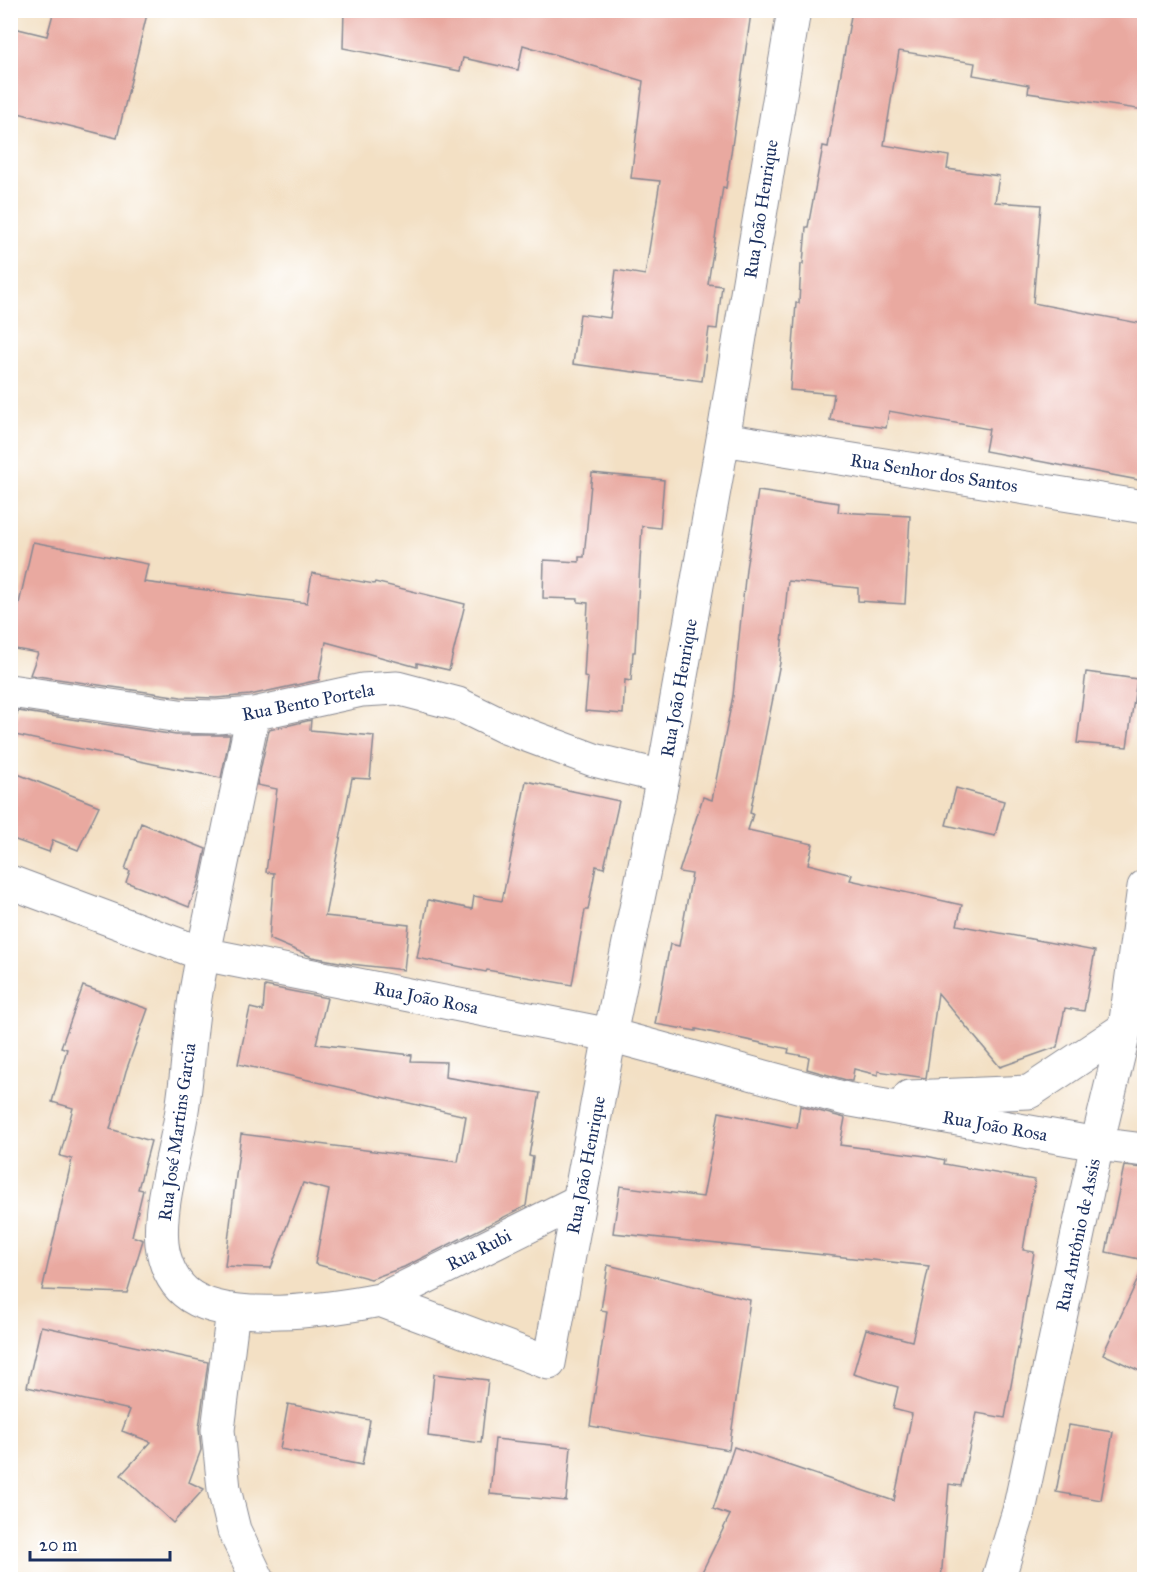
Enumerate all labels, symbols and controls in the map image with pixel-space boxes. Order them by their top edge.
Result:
street label: Rua João Henrique [739,138,784,280]
street label: Rua Senhor dos Santos [849,449,1019,497]
street label: Rua João Henrique [656,617,703,759]
street label: Rua Bento Portela [240,678,376,726]
street label: Rua João Rosa [372,977,481,1020]
street label: Rua José Martins Garcia [154,1041,201,1223]
street label: Rua João Henrique [562,1094,611,1236]
street label: Rua João Rosa [941,1106,1050,1147]
street label: Rua Antônio de Assis [1051,1157,1105,1313]
street label: Rua Rubi [443,1224,515,1276]
scale bar [30,1524,170,1562]
text: 20 m [39,1534,77,1556]

